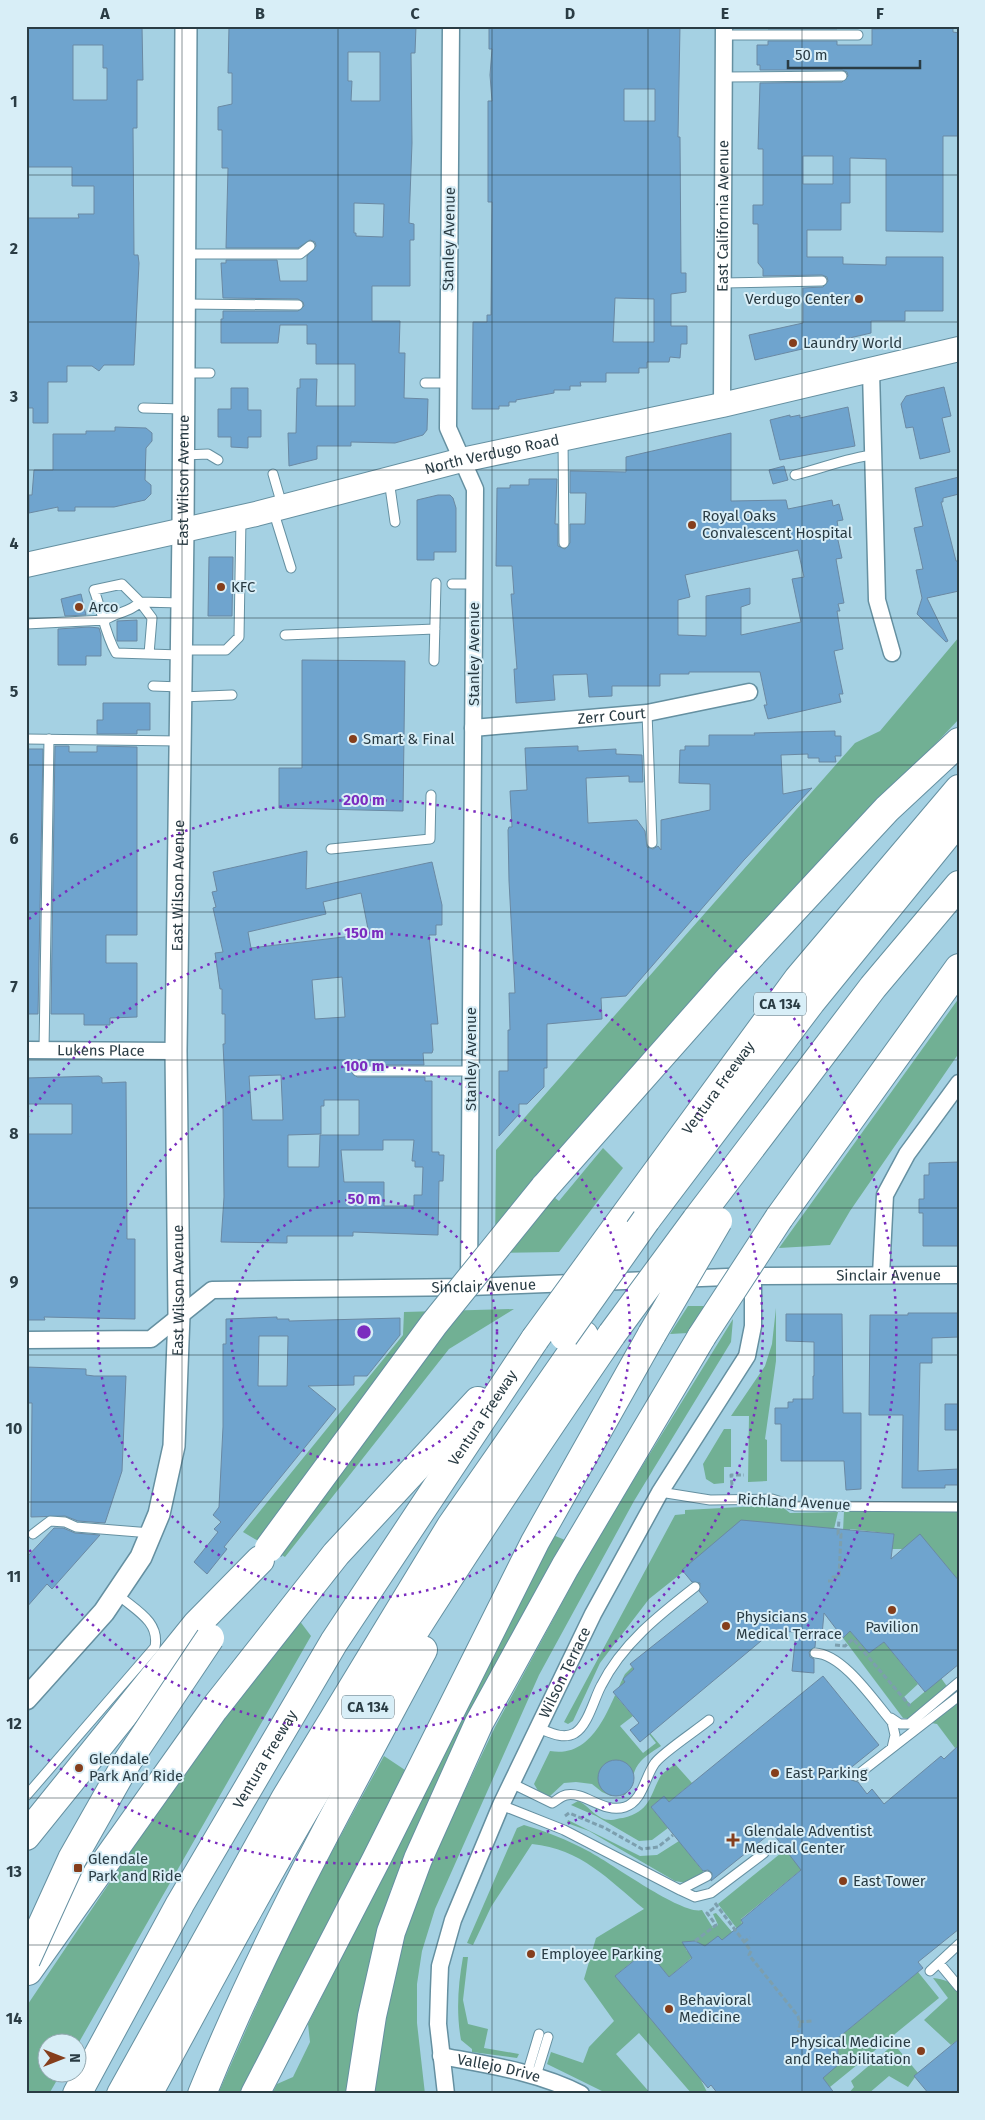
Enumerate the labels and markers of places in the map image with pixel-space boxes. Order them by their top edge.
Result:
place label: Verdugo Center [745,290,849,308]
marker: Verdugo Center [853,293,865,305]
place label: Laundry World [803,334,902,352]
marker: Laundry World [787,337,799,349]
place label: Royal Oaks Convalescent Hospital [702,507,853,542]
marker: Royal Oaks Convalescent Hospital [686,519,698,531]
place label: KFC [231,578,256,596]
marker: KFC [215,581,227,593]
place label: Arco [89,598,119,616]
marker: Arco [73,601,85,613]
place label: Smart & Final [363,730,455,748]
marker: Smart & Final [347,733,359,745]
centre of rings [355,1323,373,1341]
marker: Pavilion [886,1604,898,1616]
place label: Physicians Medical Terrace [736,1608,842,1643]
place label: Pavilion [865,1618,919,1636]
marker: Physicians Medical Terrace [720,1620,732,1632]
place label: Glendale Park And Ride [89,1750,183,1785]
marker: Glendale Park And Ride [73,1762,85,1774]
place label: East Parking [785,1764,868,1782]
marker: East Parking [769,1767,781,1779]
place label: Glendale Adventist Medical Center [744,1822,873,1857]
marker: Glendale Adventist Medical Center [726,1833,740,1847]
place label: Glendale Park and Ride [88,1850,182,1885]
marker: Glendale Park and Ride [72,1862,84,1874]
place label: East Tower [853,1872,926,1890]
marker: East Tower [837,1875,849,1887]
place label: Employee Parking [541,1945,662,1963]
marker: Employee Parking [525,1948,537,1960]
place label: Behavioral Medicine [679,1991,752,2026]
marker: Behavioral Medicine [663,2003,675,2015]
place label: Physical Medicine and Rehabilitation [785,2033,911,2068]
marker: Physical Medicine and Rehabilitation [915,2045,927,2057]

